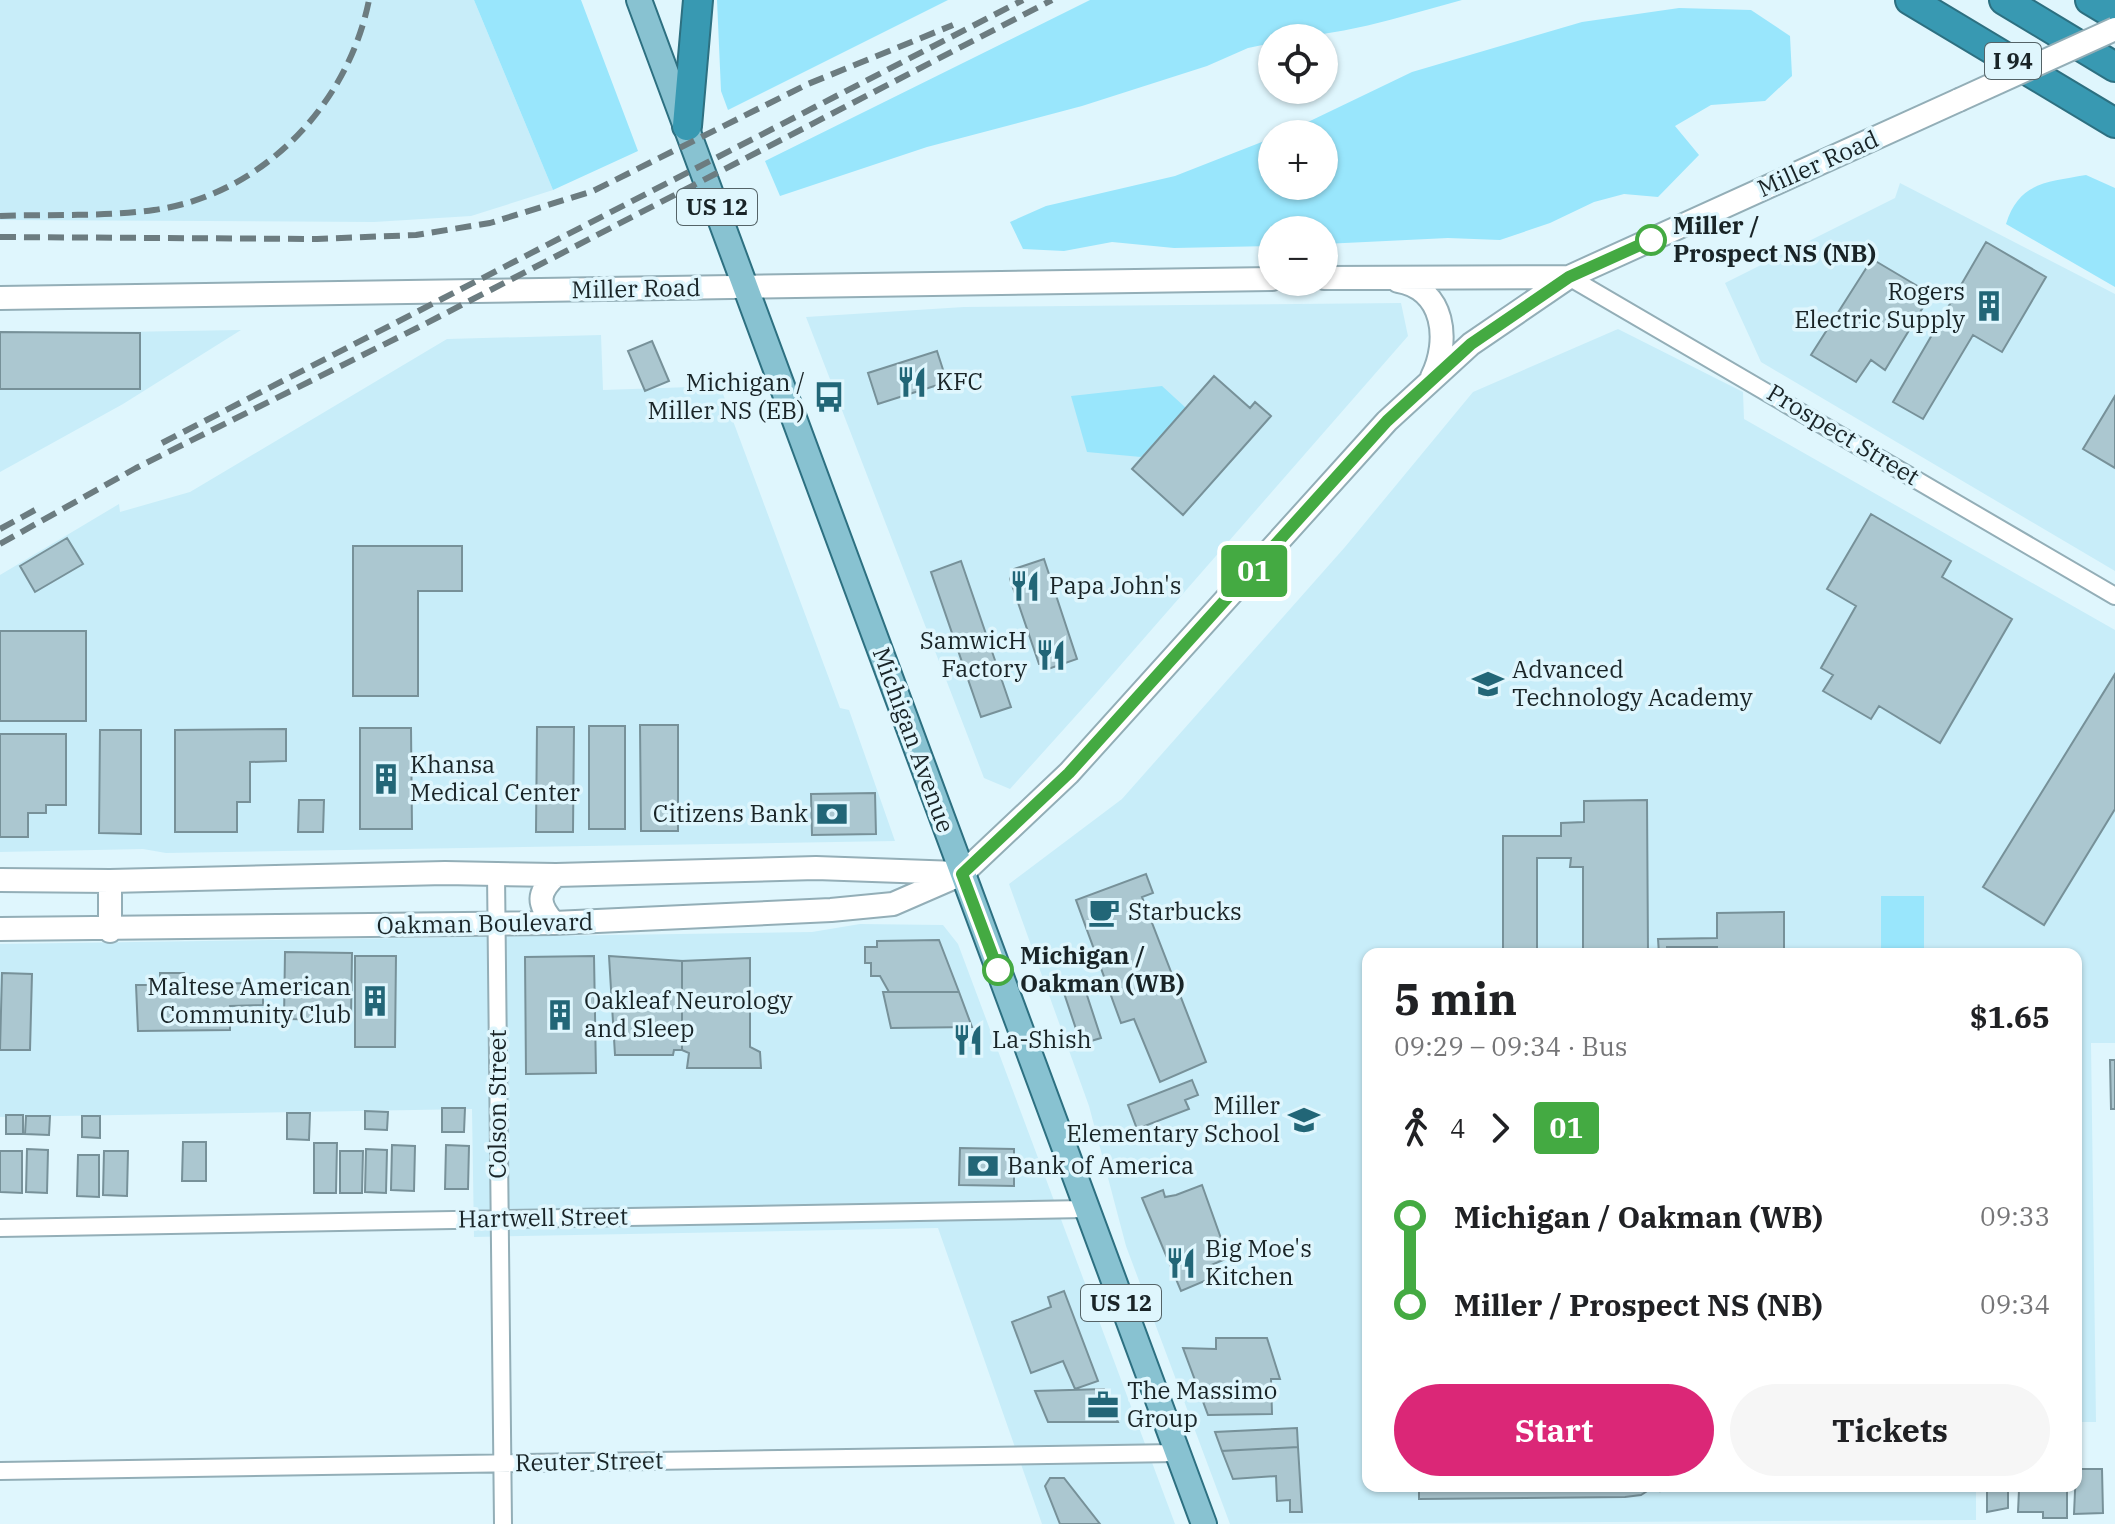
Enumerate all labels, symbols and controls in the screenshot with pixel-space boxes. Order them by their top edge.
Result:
map controls [1258,24,1338,296]
button: locate [1258,24,1338,104]
road number: I 94 [1985,43,2041,79]
button: + [1258,120,1338,200]
street label: Miller Road [1752,122,1883,204]
road number: US 12 [677,189,757,225]
place label: Miller / Prospect NS (NB) [1673,209,1876,269]
button: − [1258,216,1338,296]
marker: Miller / Prospect NS (NB) [1636,225,1666,255]
street label: Miller Road [571,271,701,305]
place label: Rogers Electric Supply [1794,275,1965,335]
building icon: Rogers Electric Supply [1972,289,2006,323]
restaurant icon: KFC [895,365,929,399]
place label: KFC [936,365,983,397]
place label: Michigan / Miller NS (EB) [647,366,805,426]
street label: Prospect Street [1761,376,1926,492]
bus stop icon: Michigan / Miller NS (EB) [812,380,846,414]
line badge: 01 [1218,545,1290,597]
text: 01 [1237,552,1271,589]
restaurant icon: Papa John's [1008,569,1042,603]
place label: Papa John's [1049,569,1181,601]
place label: SamwicH Factory [920,624,1027,684]
restaurant icon: SamwicH Factory [1034,638,1068,672]
street label: Michigan Avenue [866,643,962,837]
place label: Advanced Technology Academy [1512,653,1753,713]
school or university icon: Advanced Technology Academy [1471,667,1505,701]
place label: Khansa Medical Center [410,748,580,808]
building icon: Khansa Medical Center [369,762,403,796]
place label: Citizens Bank [653,797,808,829]
bank icon: Citizens Bank [815,797,849,831]
cafe icon: Starbucks [1087,895,1121,929]
place label: Starbucks [1128,895,1242,927]
street label: Oakman Boulevard [376,905,594,941]
place label: Michigan / Oakman (WB) [1020,939,1184,999]
marker: Michigan / Oakman (WB) [983,955,1013,985]
place label: Maltese American Community Club [147,970,351,1030]
text: 5 min [1394,970,1517,1027]
building icon: Maltese American Community Club [358,984,392,1018]
place label: Oakleaf Neurology and Sleep [584,984,793,1044]
text: $1.65 [1970,997,2050,1036]
building icon: Oakleaf Neurology and Sleep [543,998,577,1032]
restaurant icon: La-Shish [951,1023,985,1057]
place label: La-Shish [992,1023,1092,1055]
street label: Colson Street [481,1029,513,1179]
text: 09:29 – 09:34 · Bus [1394,1029,1628,1063]
place label: Miller Elementary School [1066,1089,1280,1149]
school or university icon: Miller Elementary School [1287,1103,1321,1137]
icon: walk [1394,1106,1438,1150]
icon: forward [1478,1106,1522,1150]
text: 01 [1550,1109,1583,1146]
text: 4 [1450,1111,1466,1145]
bank icon: Bank of America [966,1149,1000,1183]
place label: Bank of America [1007,1149,1194,1181]
text: Michigan / Oakman (WB) [1454,1197,1823,1236]
text: 09:33 [1980,1199,2050,1233]
street label: Hartwell Street [458,1200,628,1234]
place label: Big Moe's Kitchen [1205,1232,1312,1292]
restaurant icon: Big Moe's Kitchen [1164,1246,1198,1280]
road number: US 12 [1081,1285,1161,1321]
text: Miller / Prospect NS (NB) [1454,1285,1823,1324]
text: 09:34 [1980,1287,2050,1321]
place label: The Massimo Group [1127,1374,1277,1434]
button: Start [1394,1384,1714,1476]
button: Tickets [1730,1384,2050,1476]
office icon: The Massimo Group [1086,1388,1120,1422]
street label: Reuter Street [514,1444,663,1478]

